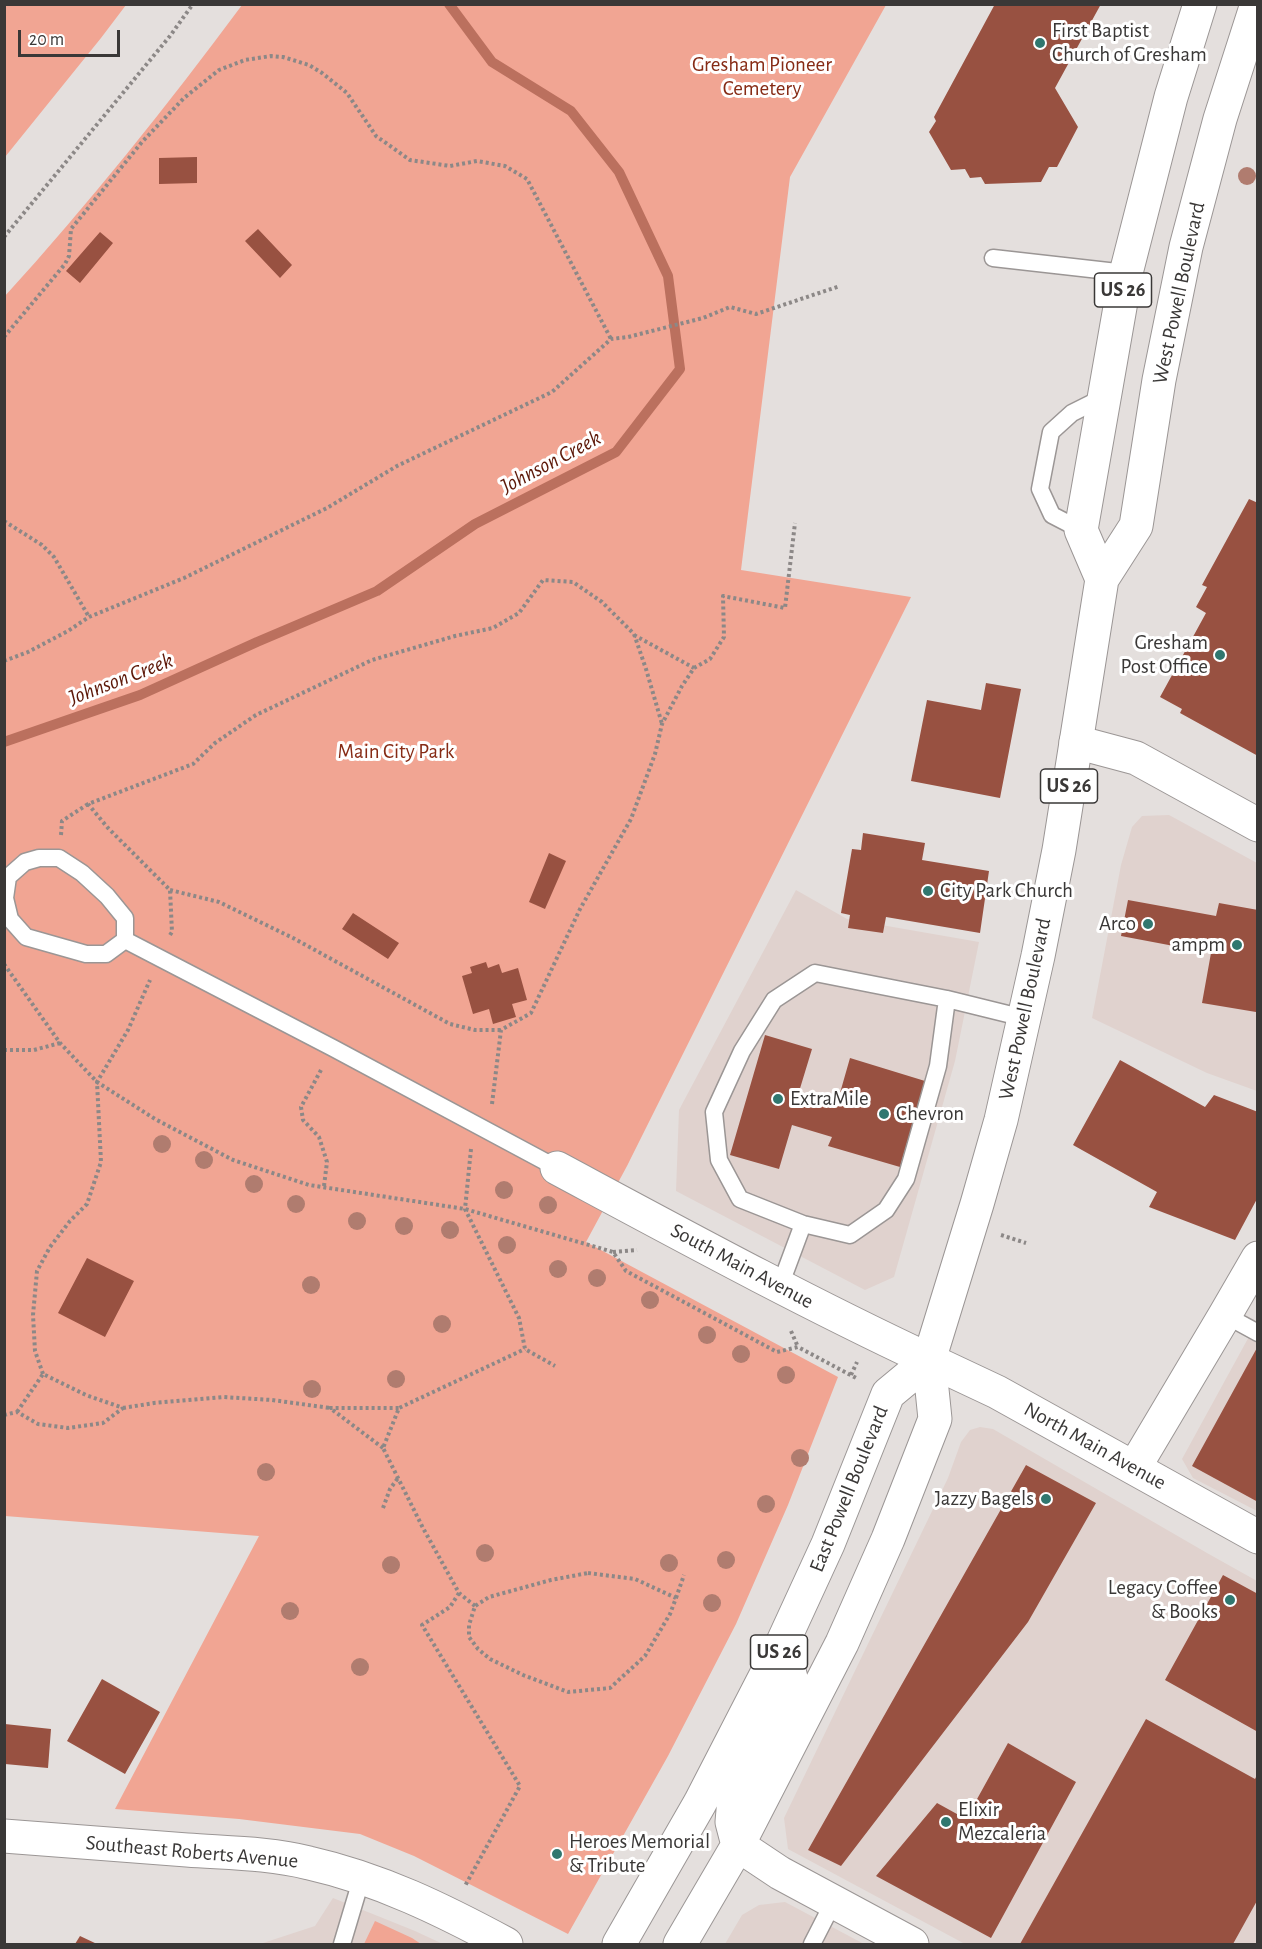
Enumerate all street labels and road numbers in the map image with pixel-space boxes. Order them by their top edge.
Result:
street label: West Powell Boulevard [1147,200,1211,386]
road number: US 26 [1094,273,1152,307]
road number: US 26 [1040,769,1098,803]
street label: West Powell Boulevard [993,916,1057,1102]
street label: South Main Avenue [666,1218,818,1314]
street label: North Main Avenue [1020,1397,1170,1495]
street label: East Powell Boulevard [804,1402,894,1576]
road number: US 26 [750,1635,808,1669]
street label: Southeast Roberts Avenue [85,1830,299,1874]

